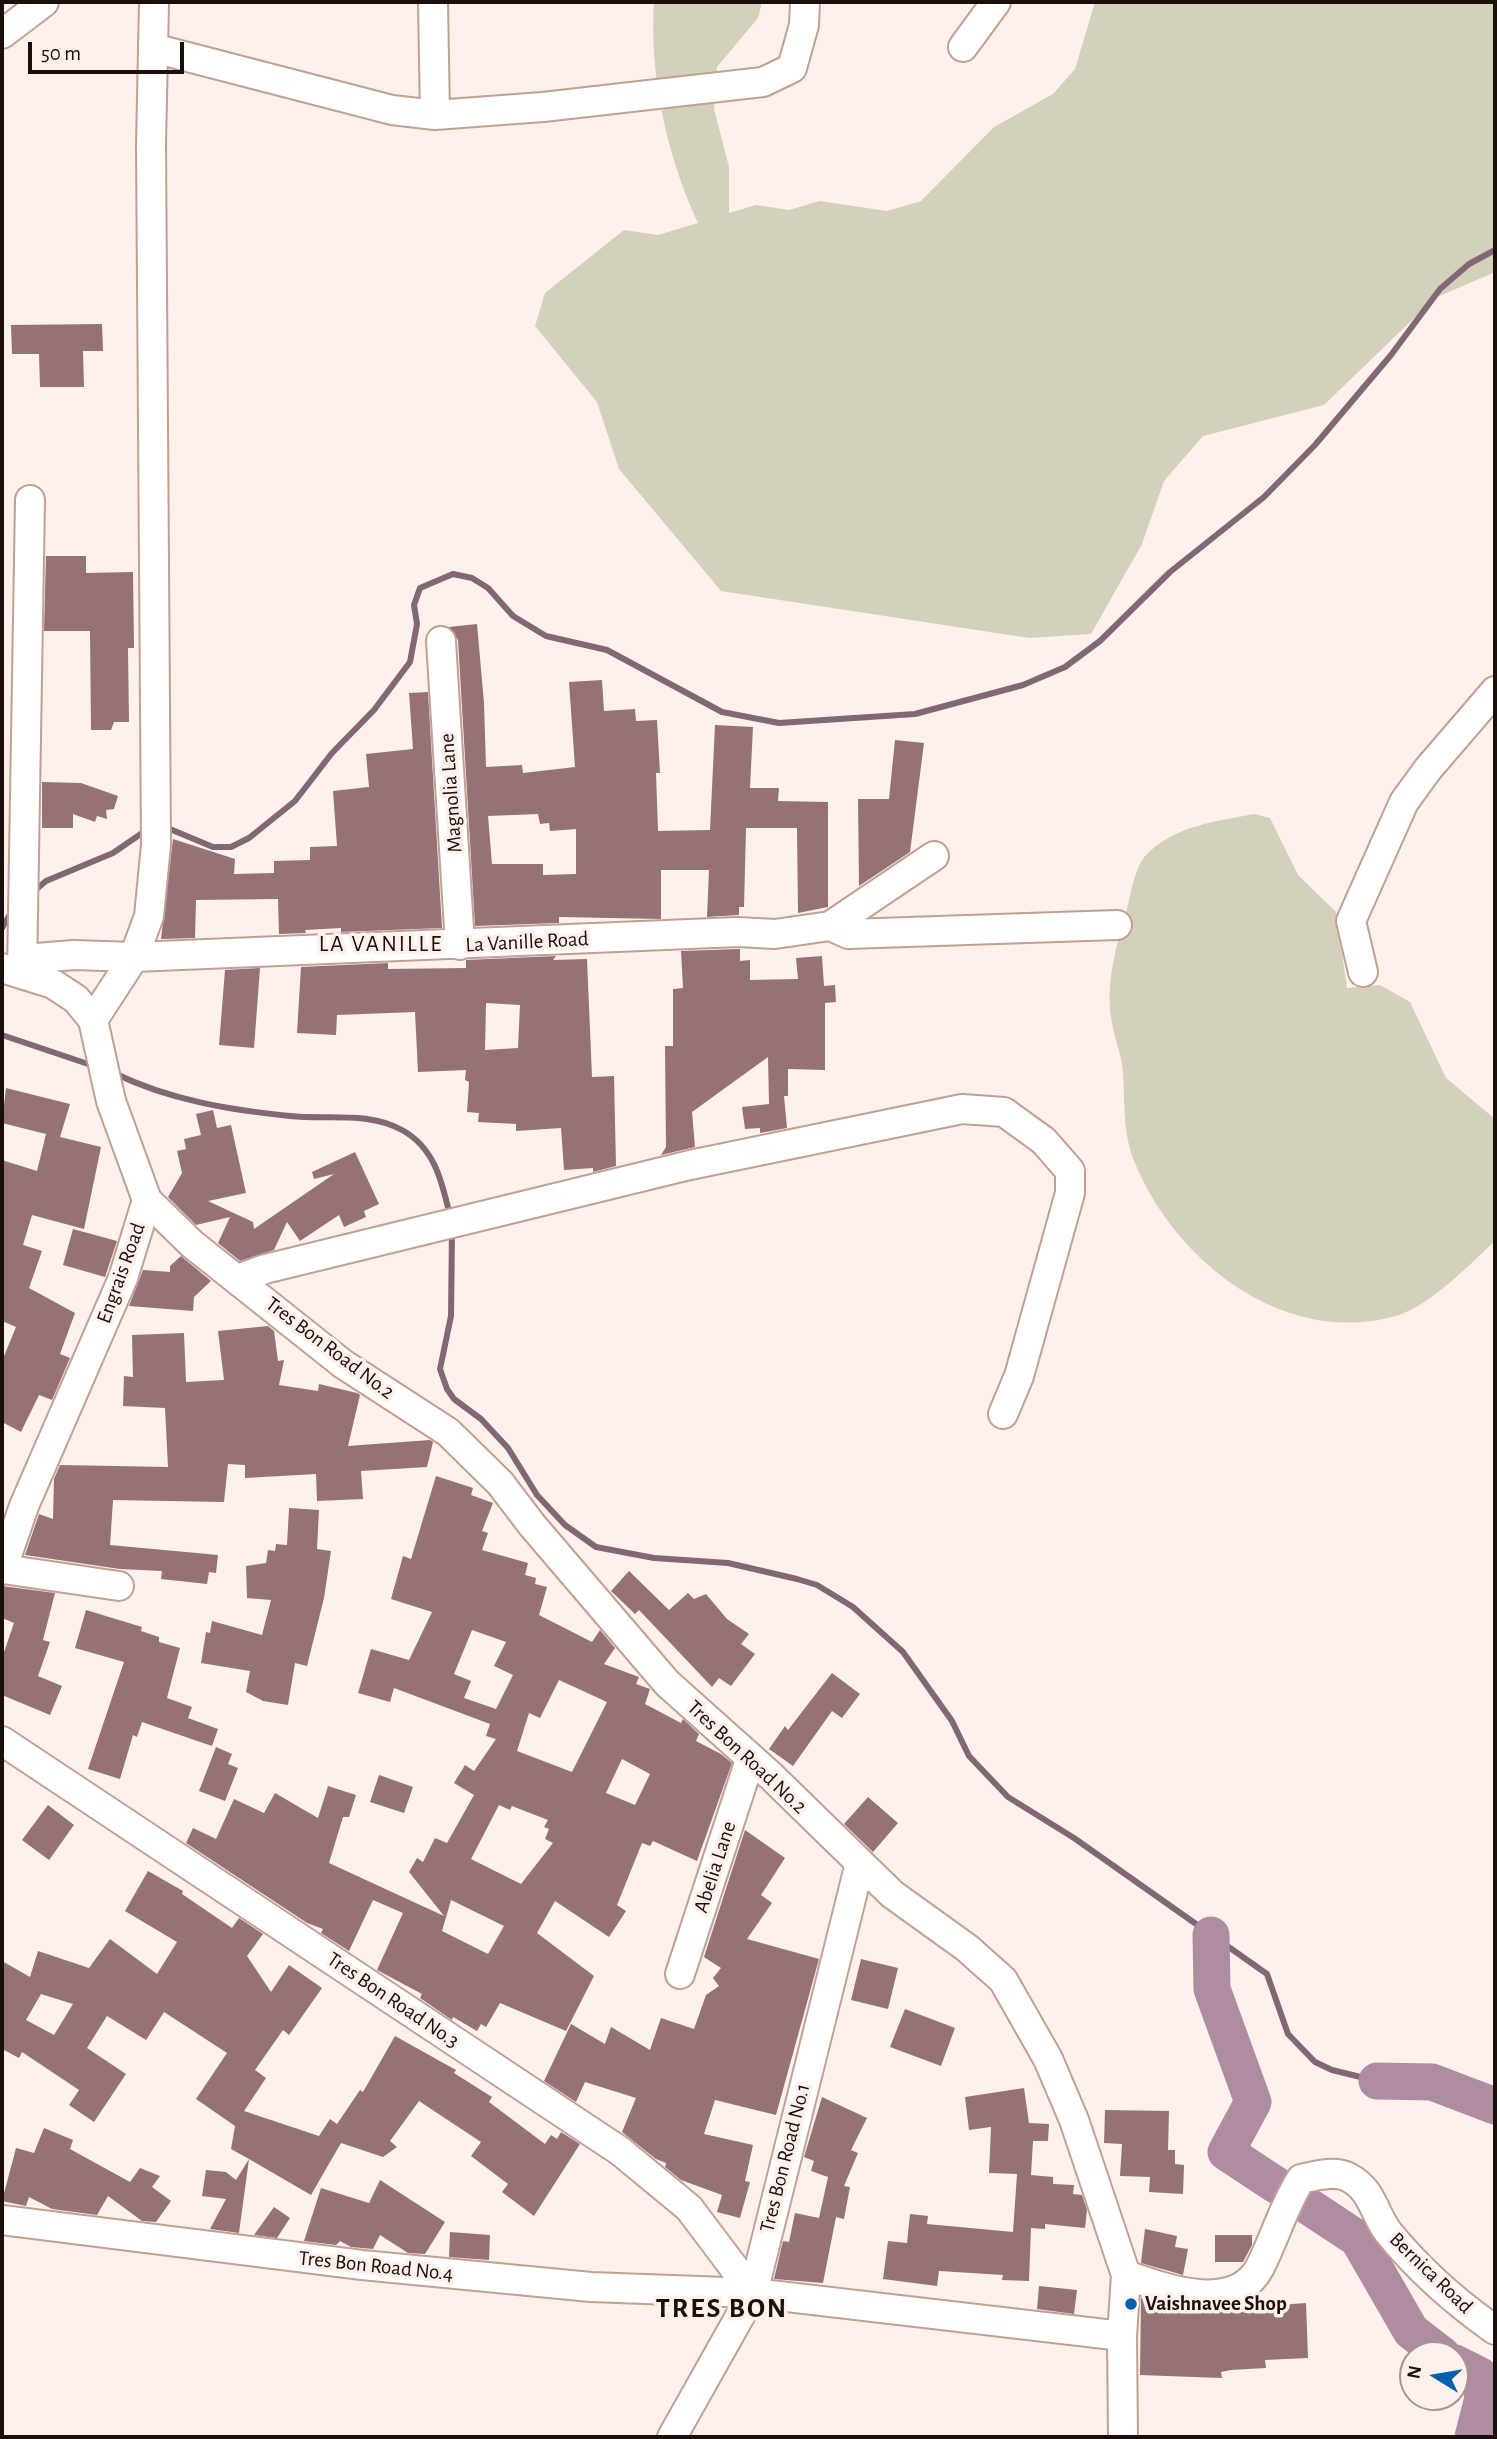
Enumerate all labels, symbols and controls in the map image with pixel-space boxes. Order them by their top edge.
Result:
scale bar [32,28,187,72]
text: 50 m [41,43,81,64]
street label: Magnolia Lane [434,732,468,854]
street label: La Vanille Road [465,926,589,958]
district label: LA VANILLE [320,930,442,958]
street label: Engrais Road [91,1219,151,1327]
street label: Tres Bon Road No.2 [261,1291,399,1405]
street label: Tres Bon Road No.2 [682,1695,812,1819]
street label: Abelia Lane [688,1818,742,1916]
street label: Tres Bon Road No.3 [322,1946,464,2054]
street label: Tres Bon Road No.1 [754,2081,816,2235]
street label: Bernica Road [1384,2227,1478,2319]
street label: Tres Bon Road No.4 [297,2245,455,2287]
place label: Vaishnavee Shop [1145,2291,1287,2317]
district label: TRES BON [657,2292,787,2326]
marker: Vaishnavee Shop [1123,2296,1139,2312]
north arrow [1399,2341,1469,2411]
text: N [1404,2364,1425,2381]

